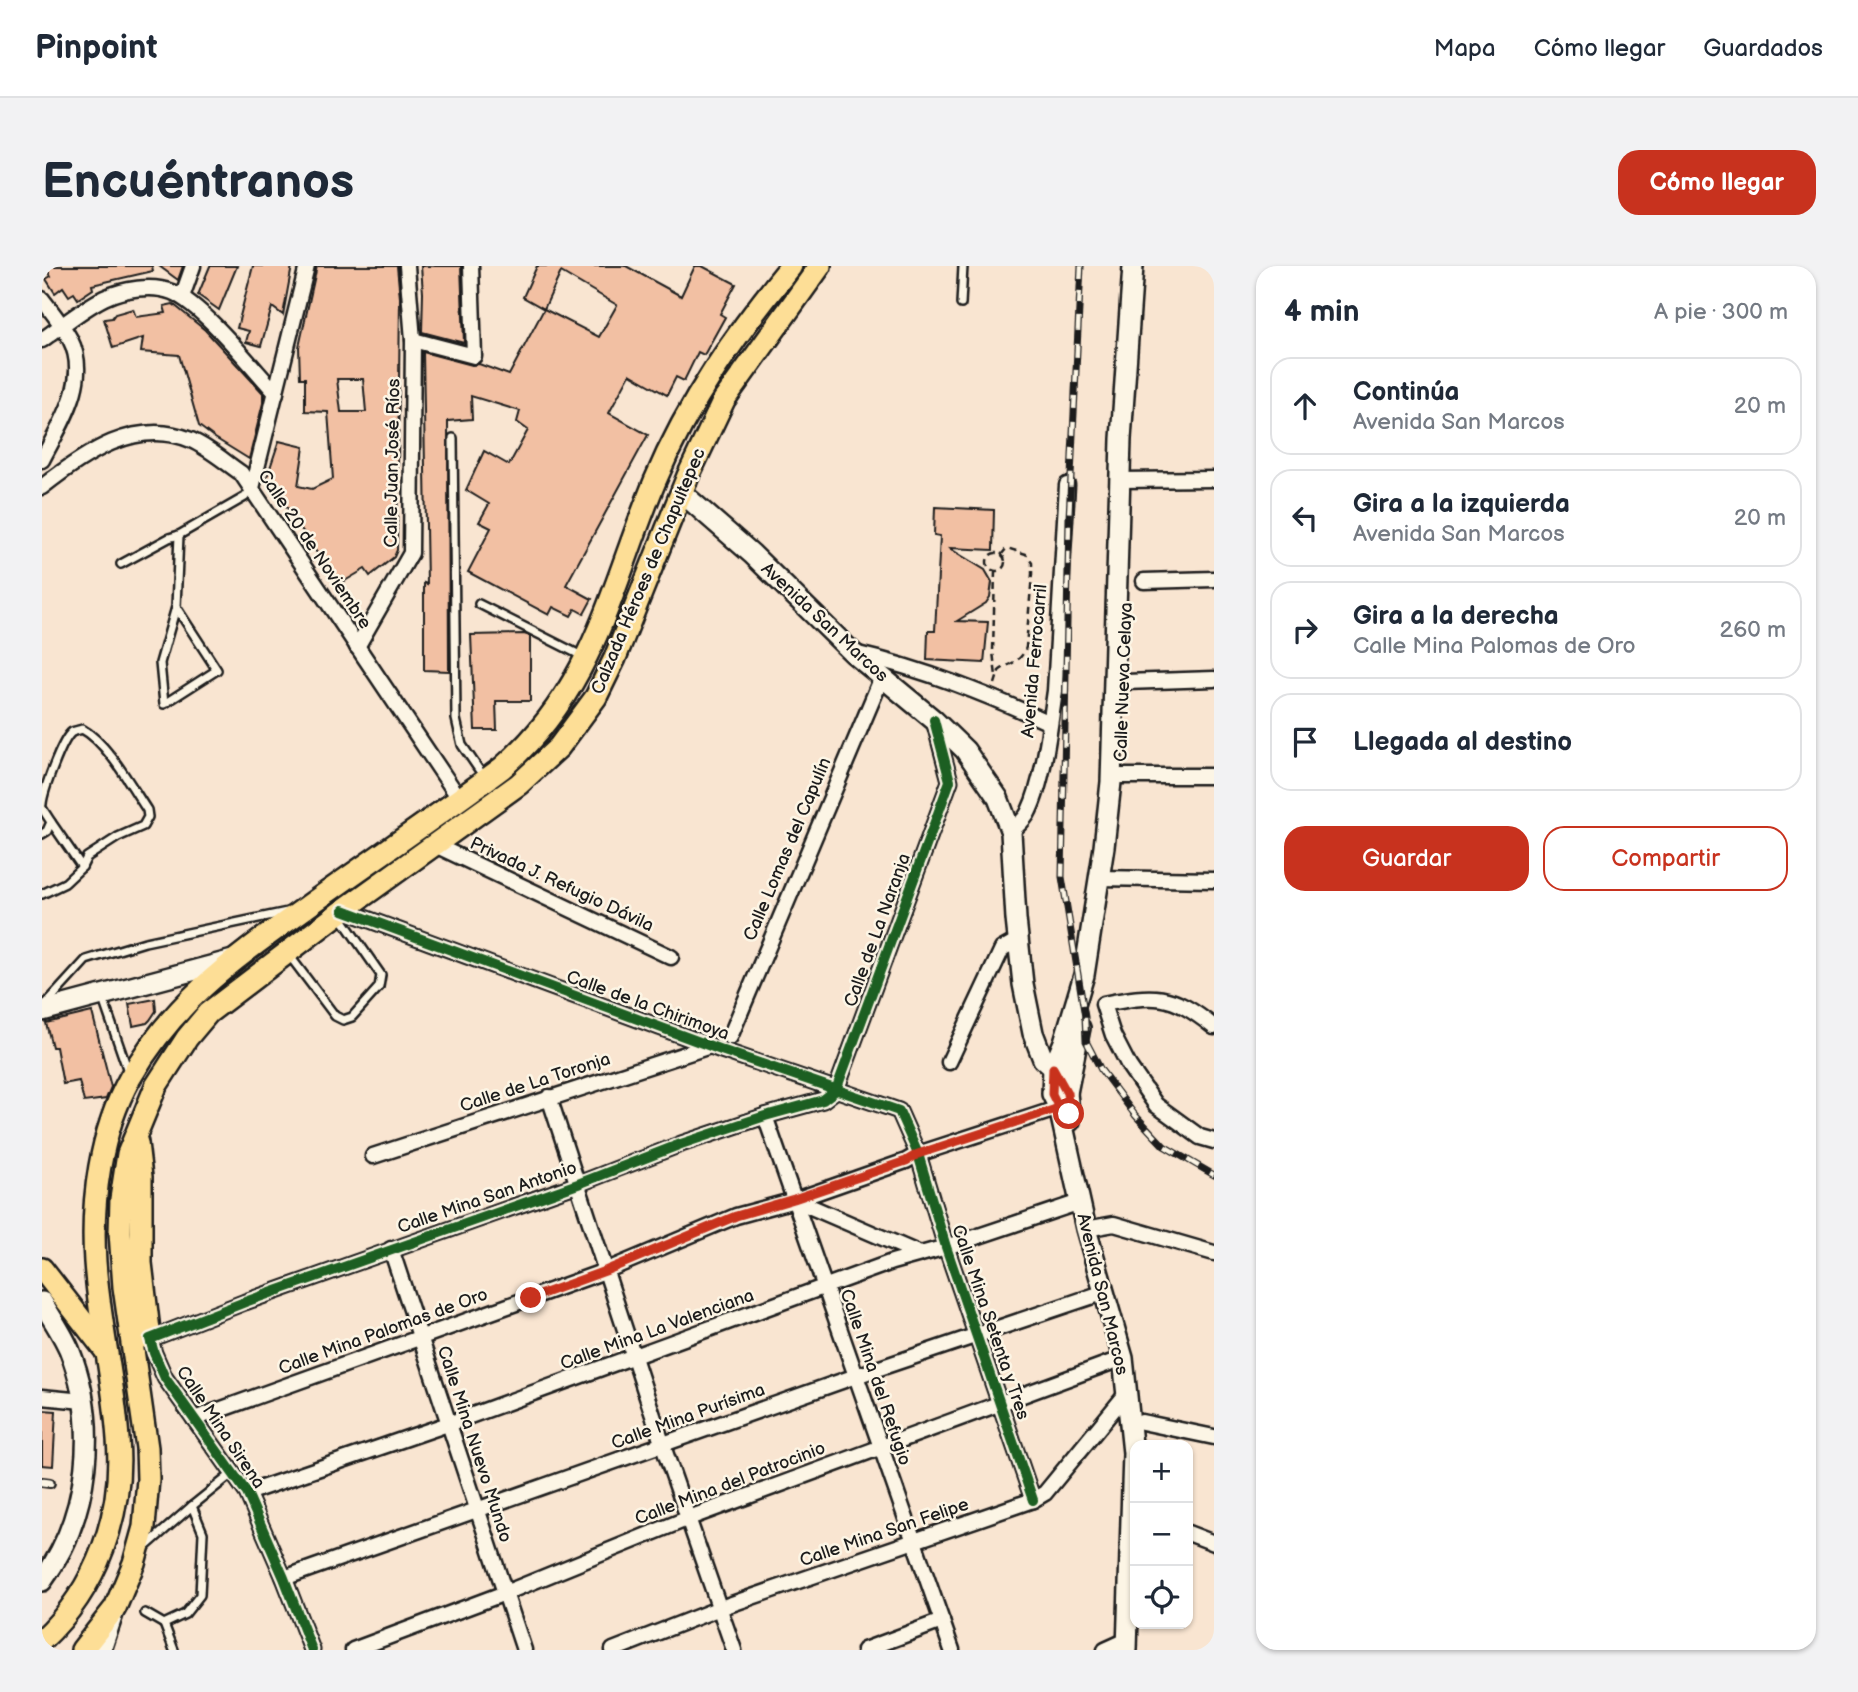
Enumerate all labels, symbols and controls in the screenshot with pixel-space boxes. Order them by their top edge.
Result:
text: Pinpoint [35,28,157,68]
text: Mapa [1434,34,1496,63]
text: Cómo llegar [1534,34,1665,63]
text: Guardados [1703,34,1823,63]
button: Cómo llegar [1618,150,1816,215]
text: Encuéntranos [42,153,354,212]
text: 4 min [1284,294,1359,330]
text: A pie · 300 m [1654,298,1788,326]
text: Continúa [1353,377,1460,408]
street label: Calle Juan José Ríos [381,378,404,548]
icon: ahead [1286,387,1324,425]
text: 20 m [1734,392,1786,420]
text: Avenida San Marcos [1353,408,1565,436]
street label: Calzada Héroes de Chapultepec [587,445,710,697]
street label: Calle 20 de Noviembre [253,466,376,633]
text: Gira a la izquierda [1353,489,1570,520]
icon: left [1286,499,1324,537]
text: 20 m [1734,504,1786,532]
text: Avenida San Marcos [1353,520,1565,548]
street label: Avenida San Marcos [757,558,892,687]
street label: Avenida Ferrocarril [1017,583,1052,739]
text: Gira a la derecha [1353,601,1559,632]
street label: Calle Nueva Celaya [1110,602,1137,762]
icon: right [1286,611,1324,649]
text: 260 m [1720,616,1786,644]
text: Calle Mina Palomas de Oro [1353,632,1635,660]
icon: arrive [1286,723,1324,761]
text: Llegada al destino [1353,727,1572,758]
street label: Calle Lomas del Capulín [739,754,836,944]
button: Guardar [1284,826,1529,891]
button: Compartir [1543,826,1788,891]
street label: Privada J. Refugio Dávila [467,833,657,936]
street label: Calle de La Naranja [840,851,915,1010]
street label: Calle de la Chirimoya [564,966,732,1045]
street label: Calle de La Toronja [457,1048,613,1117]
route start [1053,1098,1084,1129]
street label: Calle Mina San Antonio [395,1157,579,1238]
street label: Avenida San Marcos [1072,1211,1133,1377]
street label: Calle Mina Setenta y Tres [947,1222,1034,1422]
route end [515,1282,546,1313]
street label: Calle Mina Palomas de Oro [276,1284,491,1379]
street label: Calle Mina La Valenciana [557,1285,757,1374]
street label: Calle Mina del Refugio [836,1286,916,1468]
street label: Calle Mina Nuevo Mundo [433,1343,516,1545]
street label: Calle Mina Sirena [172,1362,269,1493]
street label: Calle Mina Purísima [609,1379,768,1454]
street label: Calle Mina del Patrocinio [632,1437,828,1530]
map controls [1130,1440,1193,1629]
button: + [1130,1440,1193,1503]
street label: Calle Mina San Felipe [797,1494,972,1571]
button: − [1130,1503,1193,1566]
button: locate [1130,1566,1193,1629]

